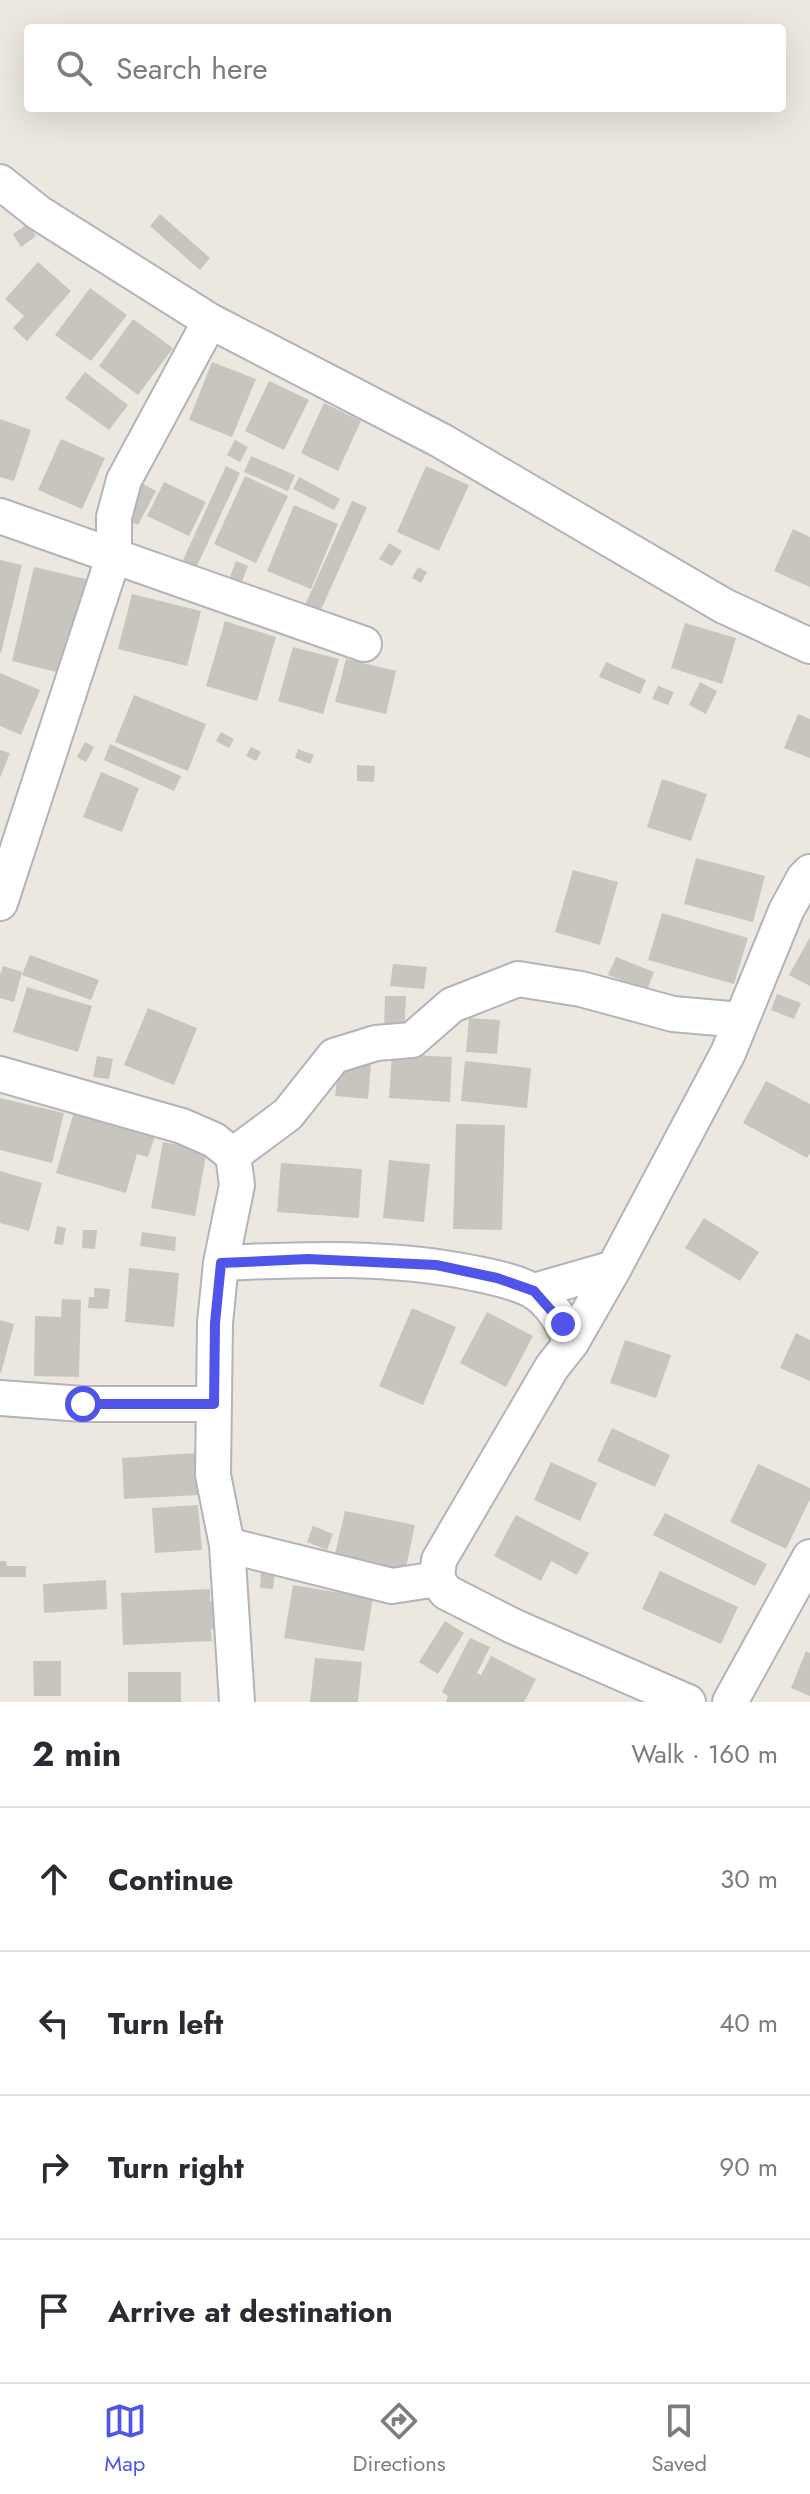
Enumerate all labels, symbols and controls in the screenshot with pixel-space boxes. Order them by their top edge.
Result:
search box [24,24,786,112]
icon: search [52,46,96,90]
text: Search here [116,47,268,90]
route end [545,1306,581,1342]
route start [65,1386,101,1422]
text: 2 min [32,1730,121,1779]
text: Walk · 160 m [631,1735,778,1773]
icon: ahead [32,1857,76,1901]
text: Continue [108,1858,234,1901]
text: 30 m [720,1860,778,1898]
icon: left [32,2001,76,2045]
text: Turn left [108,2002,223,2045]
text: 40 m [719,2004,778,2042]
icon: right [32,2145,76,2189]
text: Turn right [108,2146,244,2189]
text: 90 m [719,2148,778,2186]
icon: arrive [32,2289,76,2333]
text: Arrive at destination [108,2290,393,2333]
tab: Map [103,2399,147,2479]
tab: Directions [353,2399,446,2479]
tab: Saved [651,2399,707,2479]

